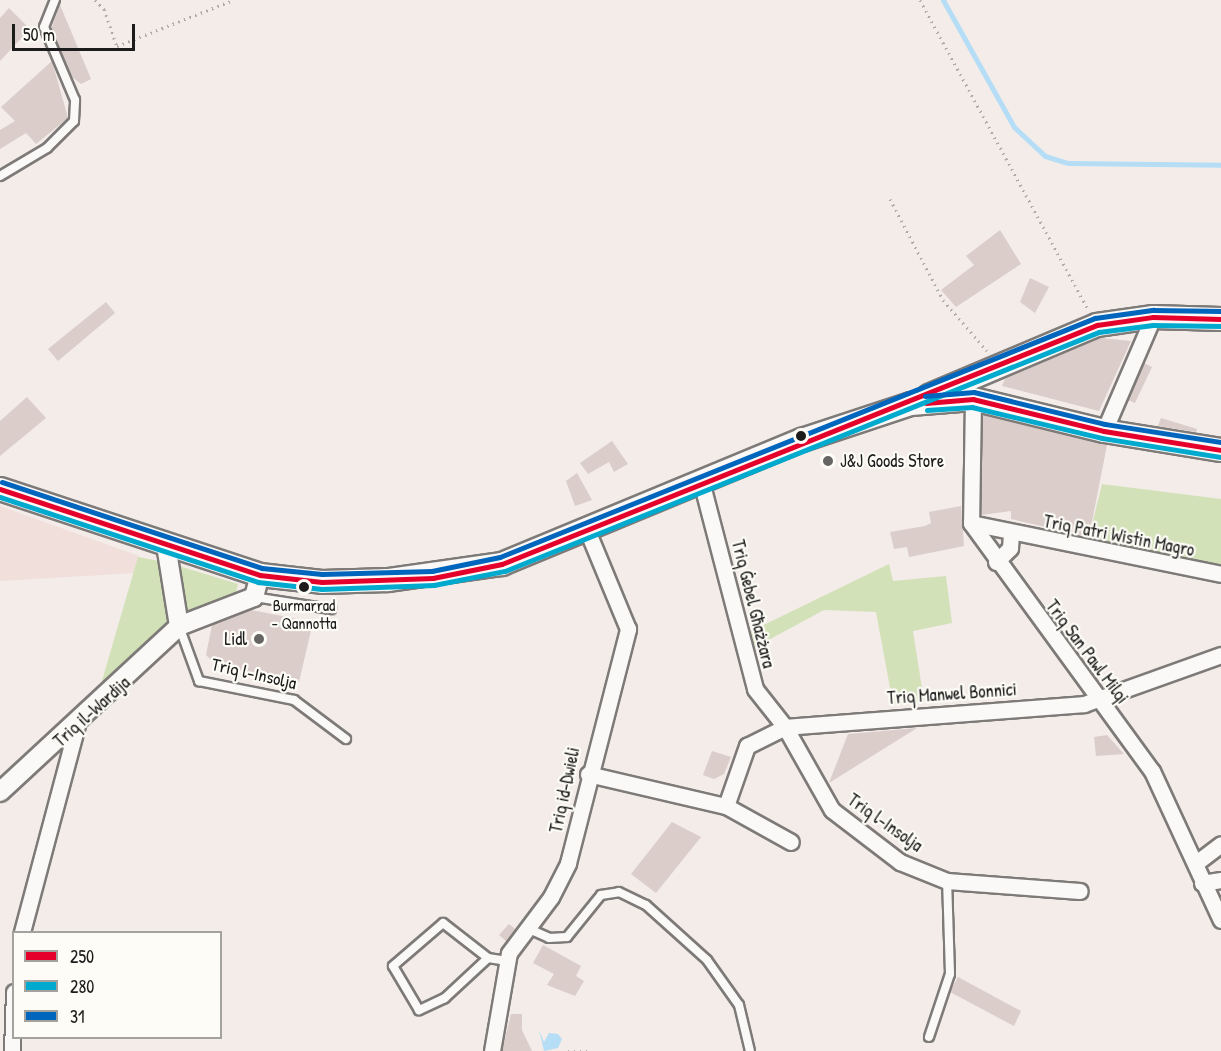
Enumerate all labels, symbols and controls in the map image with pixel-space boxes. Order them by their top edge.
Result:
scale bar [15,12,138,50]
text: 50 m [23,22,55,47]
unlabelled marker [795,430,807,442]
place label: J&J Goods Store [840,450,944,472]
marker: J&J Goods Store [821,454,835,468]
street label: Triq Patri Wistin Magro [1042,511,1196,561]
street label: Triq Ġebel Għażżara [727,538,779,670]
marker: Burmarrad - Qannotta [298,581,310,593]
place label: Burmarrad - Qannotta [271,595,337,633]
street label: Triq San Pawl Milqi [1041,596,1133,708]
place label: Lidl [224,628,247,650]
marker: Lidl [252,632,266,646]
street label: Triq l-Insolja [209,654,299,694]
street label: Triq il-Wardija [49,672,135,752]
street label: Triq Manwel Bonnici [886,679,1018,709]
street label: Triq id-Dwieli [545,745,585,835]
street label: Triq l-Insolja [843,789,927,857]
legend [12,931,222,1039]
text: 250 [70,944,94,969]
text: 280 [70,974,94,999]
text: 31 [70,1004,85,1029]

